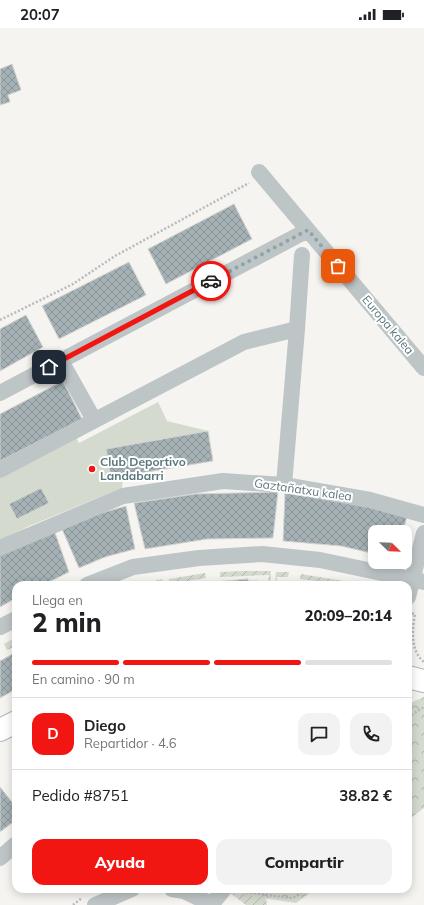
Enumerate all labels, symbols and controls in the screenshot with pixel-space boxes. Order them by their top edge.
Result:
text: 20:07 [20,5,60,24]
pin [321,249,355,283]
icon: bag [327,255,349,277]
courier [191,261,231,301]
icon: car [200,270,222,292]
street label: Europa kalea [359,292,417,357]
pin [32,350,66,384]
icon: home [38,356,60,378]
place label: Club Deportivo Landabarri [100,454,186,483]
marker: Club Deportivo Landabarri [87,464,97,474]
street label: Gaztañatxu kalea [253,475,353,504]
north arrow [368,525,412,569]
map controls [368,525,412,569]
text: Llega en [32,592,83,608]
text: 2 min [32,606,102,639]
text: 20:09–20:14 [305,606,392,625]
text: En camino · 90 m [32,671,135,687]
button: chat [298,713,340,755]
button: phone [350,713,392,755]
text: Diego [84,716,126,735]
text: D [47,724,59,743]
text: Repartidor · 4.6 [84,735,177,751]
text: Pedido #8751 [32,786,129,805]
text: 38.82 € [339,786,392,805]
button: Ayuda [32,839,208,885]
button: Compartir [216,839,392,885]

